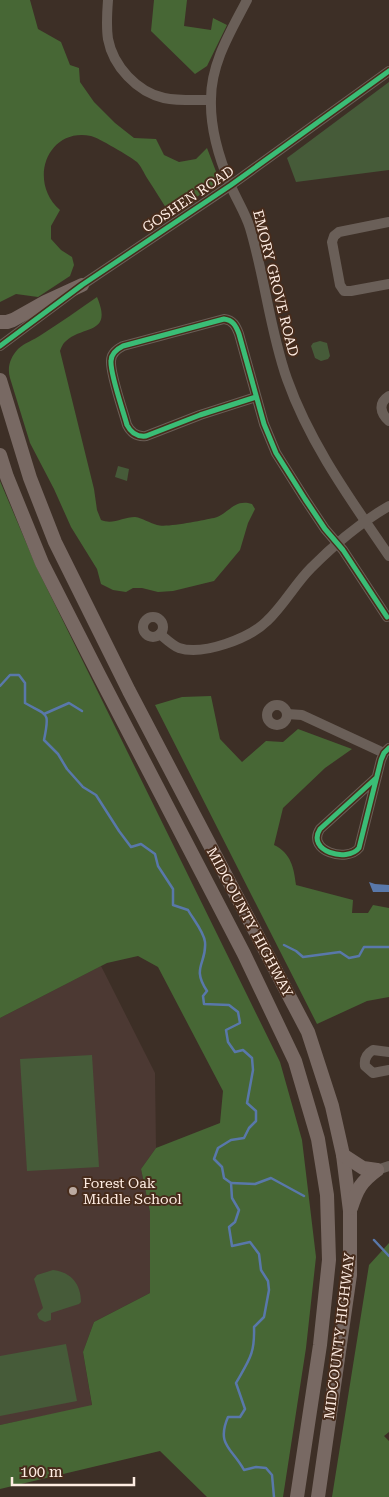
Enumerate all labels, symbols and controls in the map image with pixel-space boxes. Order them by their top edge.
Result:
street label: GOSHEN ROAD [139,162,237,236]
street label: EMORY GROVE ROAD [250,208,302,358]
street label: MIDCOUNTY HIGHWAY [204,844,297,1000]
place label: Forest Oak Middle School [83,1175,182,1207]
marker: Forest Oak Middle School [67,1185,79,1197]
street label: MIDCOUNTY HIGHWAY [321,1252,357,1420]
scale bar [12,1454,135,1486]
text: 100 m [20,1463,63,1481]

